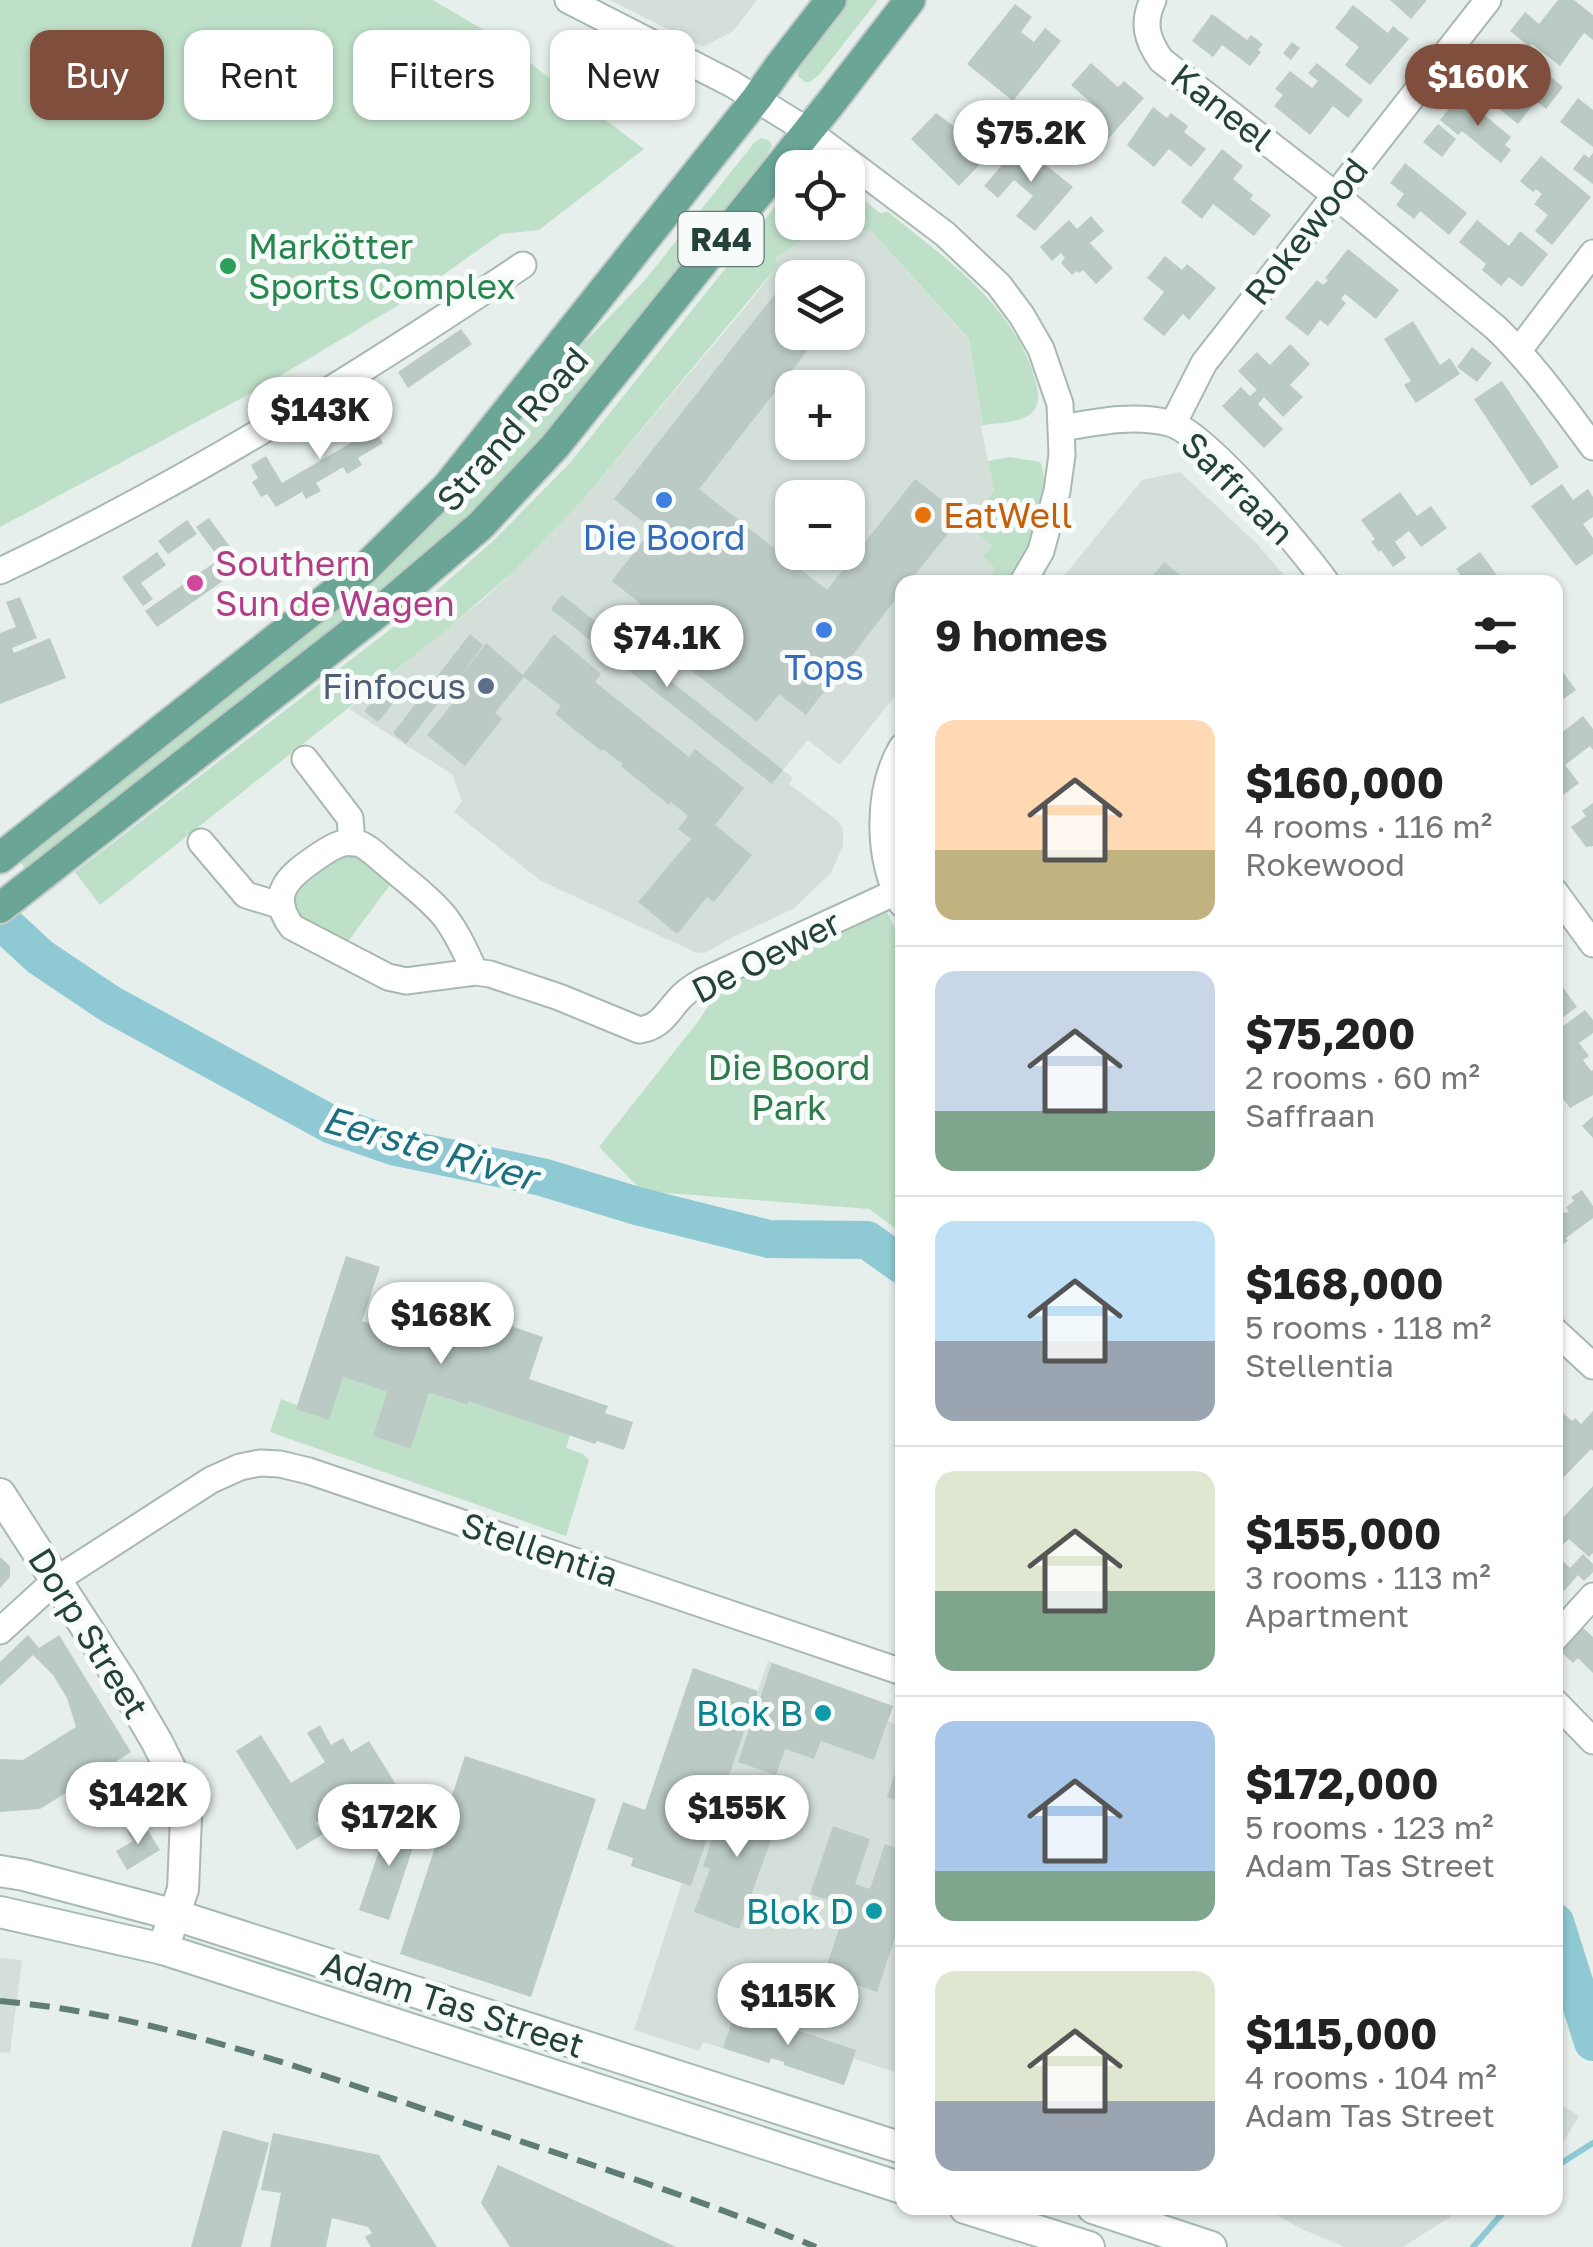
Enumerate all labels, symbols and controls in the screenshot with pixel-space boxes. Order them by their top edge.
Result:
chip: Buy [30,30,164,120]
chip: Rent [184,30,333,120]
chip: Filters [353,30,530,120]
chip: New [550,30,695,120]
pin: $160K [1408,44,1548,129]
street label: Kaneel [1163,54,1281,160]
text: $160K [1427,57,1529,95]
pin: $75.2K [950,100,1112,185]
text: $75.2K [975,113,1087,151]
street label: Rokewood [1236,149,1376,313]
map controls [775,150,865,570]
button: locate [775,150,865,240]
road number: R44 [678,212,764,266]
place label: Markötter Sports Complex [248,225,516,307]
marker: Markötter Sports Complex [217,255,239,277]
button: layers [775,260,865,350]
street label: Strand Road [427,338,597,520]
button: + [775,370,865,460]
pin: $143K [250,377,390,462]
text: $143K [270,390,370,428]
street label: Saffraan [1173,423,1303,553]
button: − [775,480,865,570]
marker: Die Boord [653,489,675,511]
place label: EatWell [943,494,1072,536]
marker: EatWell [912,504,934,526]
place label: Die Boord [582,516,746,558]
place label: Southern Sun de Wagen [215,542,455,624]
marker: Southern Sun de Wagen [184,572,206,594]
pin: $74.1K [586,605,748,690]
icon: filters [1468,608,1523,663]
text: 9 homes [935,610,1108,660]
text: $74.1K [613,618,721,656]
marker: Tops [813,619,835,641]
place label: Tops [784,646,864,688]
place label: Finfocus [322,665,466,707]
marker: Finfocus [475,675,497,697]
text: $160,000 [1245,757,1444,807]
icon: home [1015,760,1135,880]
text: 4 rooms · 116 m² [1245,807,1492,845]
text: Rokewood [1245,845,1405,883]
street label: De Oewer [685,901,847,1011]
text: $75,200 [1245,1008,1415,1058]
icon: home [1015,1011,1135,1131]
park label: Die Boord Park [707,1046,871,1128]
text: 2 rooms · 60 m² [1245,1058,1480,1096]
water label: Eerste River [318,1095,547,1200]
text: Saffraan [1245,1096,1375,1134]
text: $168,000 [1245,1258,1444,1308]
icon: home [1015,1261,1135,1381]
pin: $168K [371,1282,511,1367]
text: $168K [390,1295,492,1333]
text: 5 rooms · 118 m² [1245,1308,1491,1346]
text: Stellentia [1245,1346,1394,1384]
street label: Stellentia [456,1503,624,1595]
text: $155,000 [1245,1508,1441,1558]
icon: home [1015,1511,1135,1631]
street label: Dorp Street [20,1540,158,1726]
text: 3 rooms · 113 m² [1245,1558,1491,1596]
text: Apartment [1245,1596,1409,1634]
place label: Blok B [696,1692,803,1734]
marker: Blok B [812,1702,834,1724]
text: $172,000 [1245,1758,1439,1808]
icon: home [1015,1761,1135,1881]
pin: $142K [68,1762,208,1847]
text: $142K [88,1775,188,1813]
pin: $155K [667,1775,807,1860]
pin: $172K [319,1784,459,1869]
text: $155K [687,1788,787,1826]
text: $172K [340,1797,438,1835]
text: 5 rooms · 123 m² [1245,1808,1494,1846]
text: Adam Tas Street [1245,1846,1495,1884]
place label: Blok D [746,1890,854,1932]
marker: Blok D [863,1900,885,1922]
street label: Adam Tas Street [317,1942,589,2066]
pin: $115K [718,1963,858,2048]
text: $115K [739,1976,837,2014]
text: $115,000 [1245,2008,1437,2058]
icon: home [1015,2011,1135,2131]
text: 4 rooms · 104 m² [1245,2058,1497,2096]
text: Adam Tas Street [1245,2096,1495,2134]

